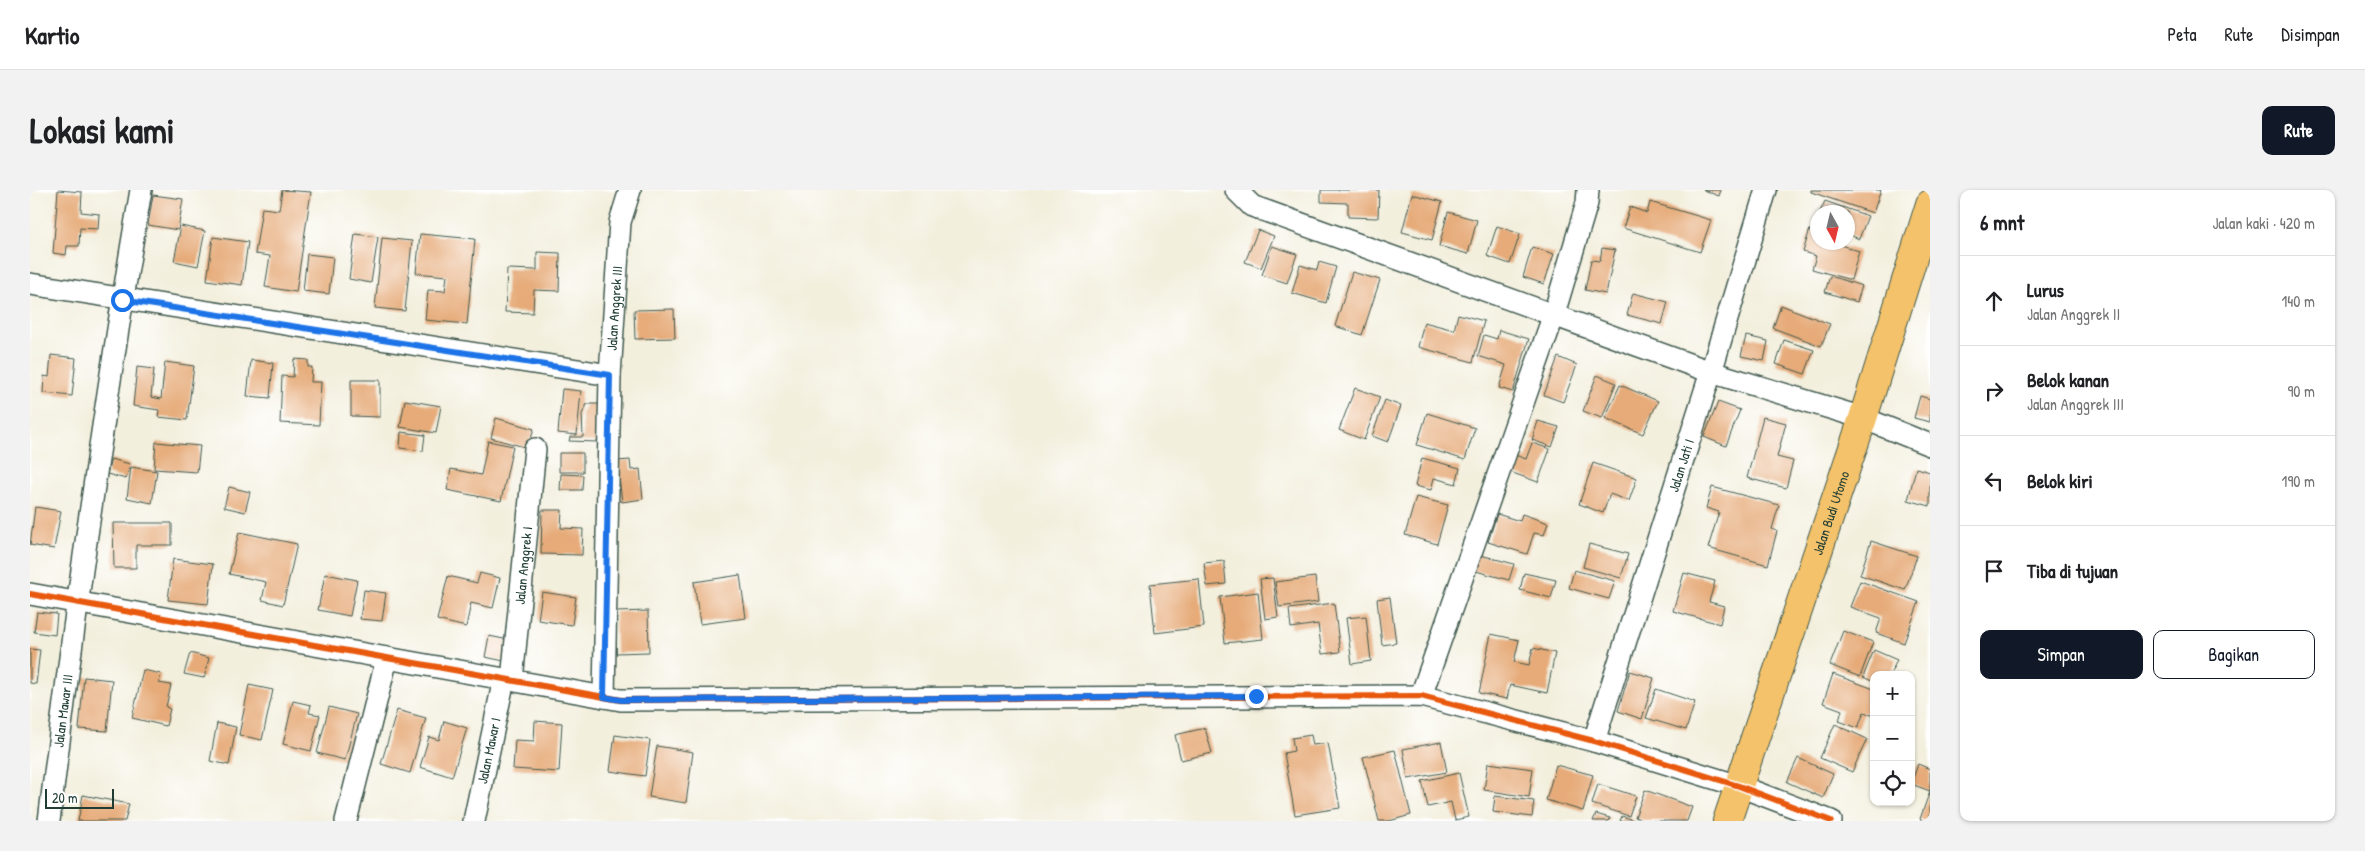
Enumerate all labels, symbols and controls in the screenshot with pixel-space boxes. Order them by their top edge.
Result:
text: Kartio [25,19,80,51]
text: Peta [2168,22,2197,47]
text: Rute [2225,22,2253,47]
text: Disimpan [2281,22,2340,47]
button: Rute [2262,106,2335,155]
text: Lokasi kami [30,107,175,154]
north arrow [1810,205,1855,250]
text: 6 mnt [1980,208,2024,237]
text: Jalan kaki · 420 m [2212,212,2315,234]
street label: Jalan Anggrek III [602,265,626,351]
text: Lurus [2027,277,2064,303]
icon: ahead [1980,287,2008,315]
route start [111,289,134,312]
text: 140 m [2281,290,2315,312]
text: Jalan Anggrek II [2027,303,2120,325]
text: Belok kanan [2027,367,2109,393]
icon: right [1980,377,2008,405]
text: 90 m [2287,380,2315,402]
text: Jalan Anggrek III [2027,393,2124,415]
street label: Jalan Jati I [1664,436,1698,494]
icon: left [1980,467,2008,495]
street label: Jalan Budi Utomo [1807,468,1854,557]
text: Belok kiri [2027,468,2093,494]
text: 190 m [2282,470,2315,492]
street label: Jalan Anggrek I [510,526,536,605]
icon: arrive [1980,557,2008,585]
text: Tiba di tujuan [2027,558,2118,584]
button: Simpan [1980,630,2143,679]
button: Bagikan [2153,630,2315,679]
map controls [1870,671,1915,806]
button: + [1870,671,1915,716]
street label: Jalan Mawar III [48,673,77,749]
route end [1245,685,1268,708]
street label: Jalan Mawar I [472,716,505,785]
button: − [1870,716,1915,761]
button: locate [1870,761,1915,806]
scale bar [45,786,114,809]
text: 20 m [52,788,78,807]

